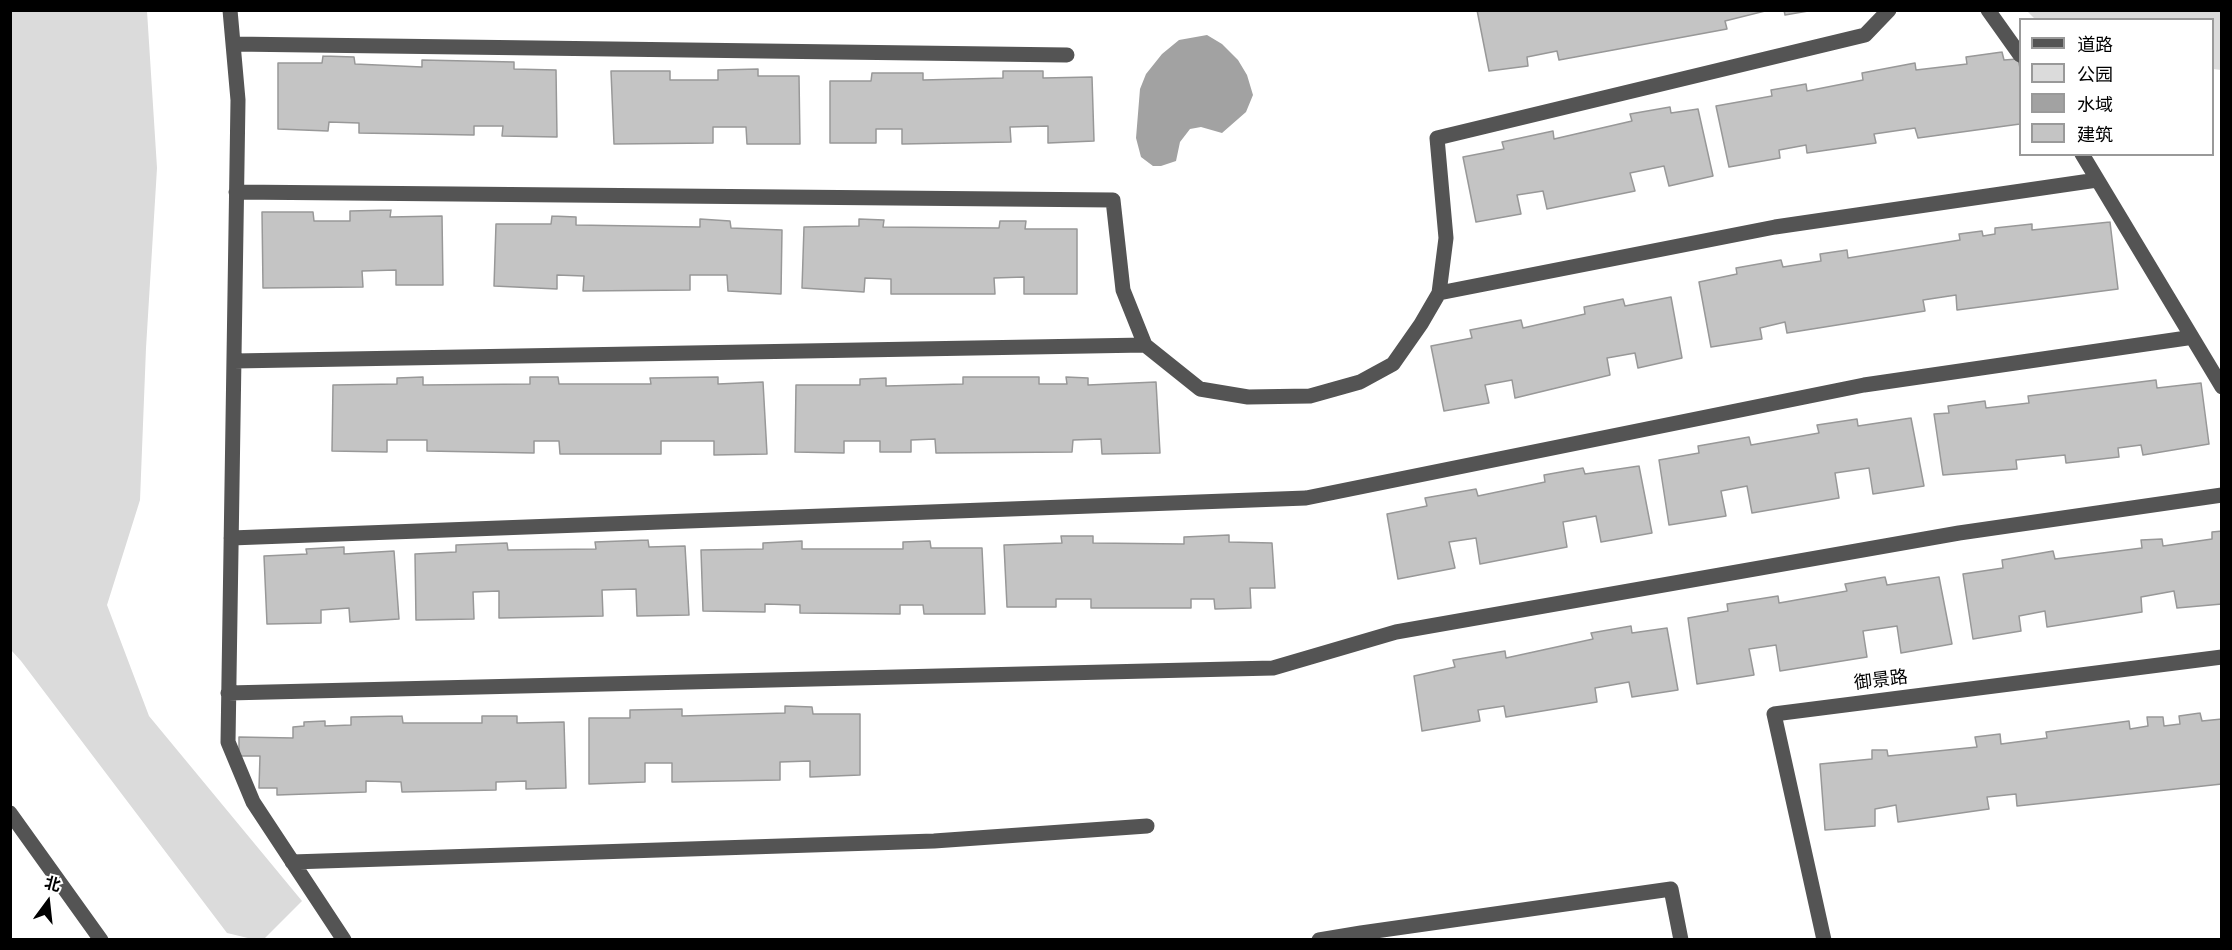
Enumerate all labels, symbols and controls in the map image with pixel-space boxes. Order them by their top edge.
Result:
legend [2019,18,2214,156]
text: 道路 [2077,34,2113,56]
text: 公园 [2077,64,2113,86]
text: 水域 [2077,94,2113,116]
text: 建筑 [2077,124,2113,146]
street label: 御景路 [1853,667,1909,695]
north arrow [18,872,78,932]
text: 北 [42,873,63,896]

